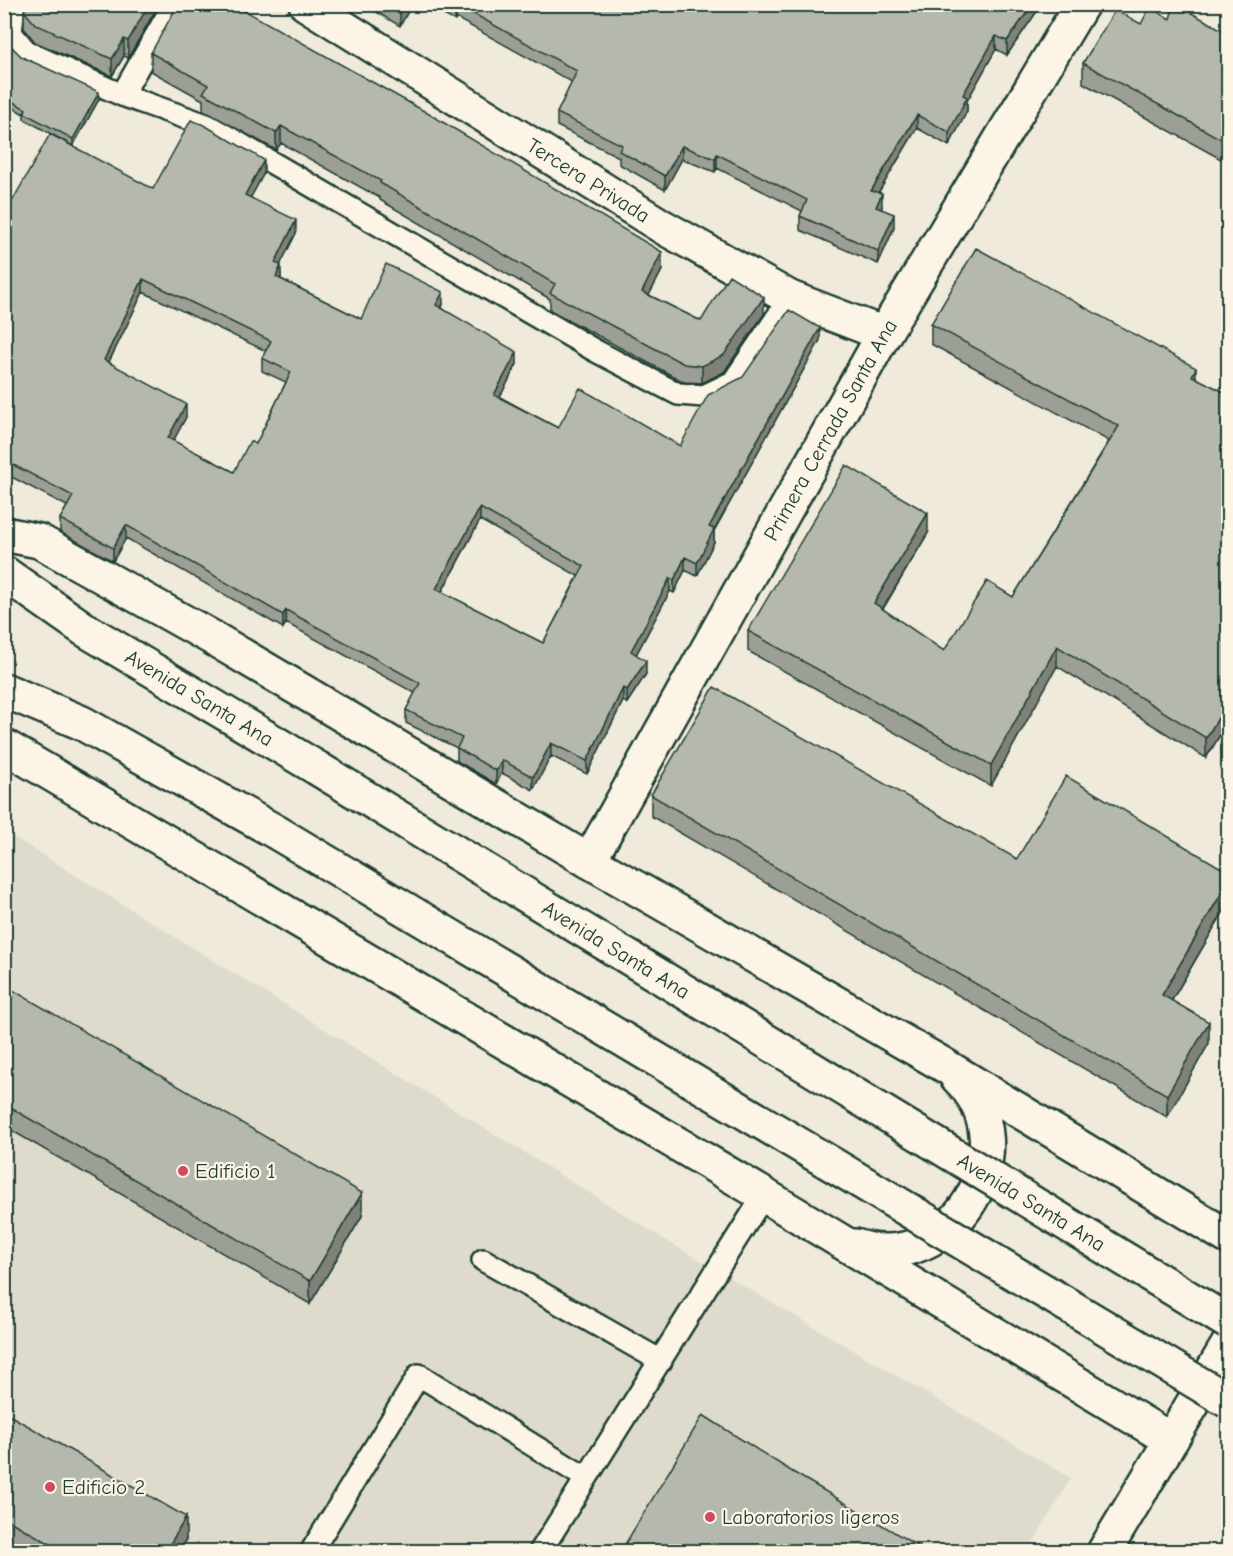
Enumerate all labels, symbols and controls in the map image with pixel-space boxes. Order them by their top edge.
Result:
street label: Tercera Privada [523,133,654,228]
street label: Primera Cerrada Santa Ana [759,315,902,545]
street label: Avenida Santa Ana [121,644,278,751]
street label: Avenida Santa Ana [538,896,694,1004]
street label: Avenida Santa Ana [953,1148,1110,1256]
place label: Edificio 1 [195,1159,276,1183]
marker: Edificio 1 [176,1164,190,1178]
place label: Edificio 2 [62,1475,145,1499]
marker: Edificio 2 [43,1480,57,1494]
place label: Laboratorios ligeros [722,1505,899,1529]
marker: Laboratorios ligeros [703,1510,717,1524]

